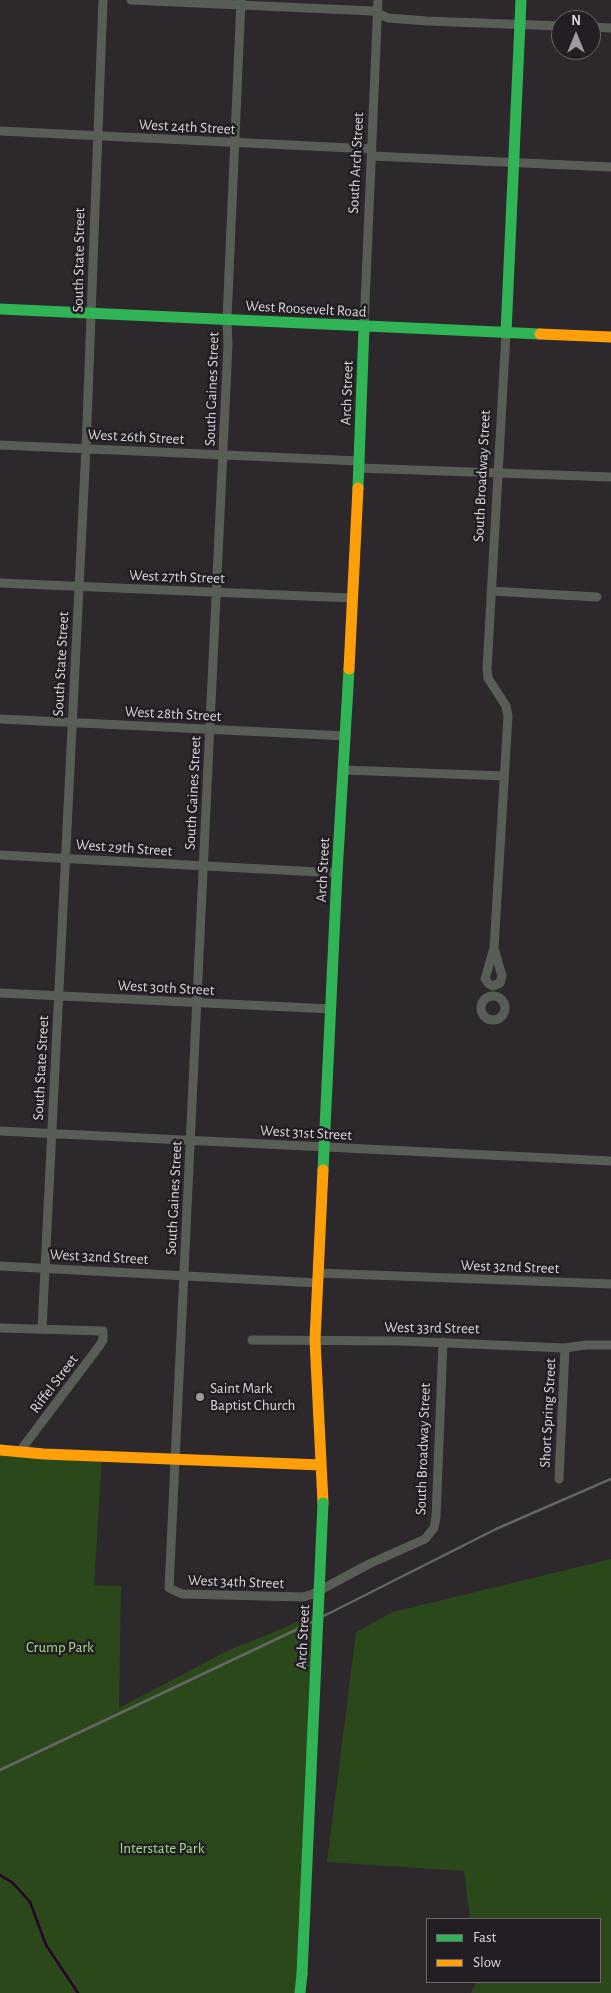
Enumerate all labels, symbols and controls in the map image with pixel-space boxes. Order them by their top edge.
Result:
north arrow [551,10,601,60]
text: N [571,14,581,28]
street label: South Arch Street [344,112,368,214]
street label: West 24th Street [138,115,236,139]
street label: South State Street [69,207,89,313]
street label: West Roosevelt Road [245,297,367,321]
street label: South Gaines Street [201,332,223,446]
street label: Arch Street [337,360,357,426]
street label: South Broadway Street [470,409,494,543]
street label: West 26th Street [87,425,185,449]
street label: West 27th Street [129,566,225,588]
street label: South State Street [49,611,73,717]
street label: West 28th Street [124,702,222,726]
street label: South Gaines Street [181,735,205,851]
street label: West 29th Street [75,836,173,860]
street label: Arch Street [312,837,334,903]
street label: West 30th Street [117,976,215,1000]
street label: South State Street [29,1015,53,1121]
street label: West 31st Street [260,1122,352,1144]
street label: South Gaines Street [162,1140,186,1256]
street label: West 32nd Street [49,1245,149,1269]
street label: West 32nd Street [460,1256,560,1278]
street label: West 33rd Street [384,1318,480,1338]
street label: Riffel Street [26,1351,82,1417]
street label: Short Spring Street [536,1358,560,1468]
place label: Saint Mark Baptist Church [210,1379,295,1414]
street label: South Broadway Street [412,1383,434,1515]
marker: Saint Mark Baptist Church [194,1391,206,1403]
street label: West 34th Street [188,1571,284,1593]
street label: Arch Street [292,1604,314,1670]
park label: Crump Park [26,1638,94,1656]
park label: Interstate Park [119,1839,205,1857]
legend [426,1918,601,1983]
text: Fast [473,1930,496,1945]
text: Slow [473,1955,501,1970]

